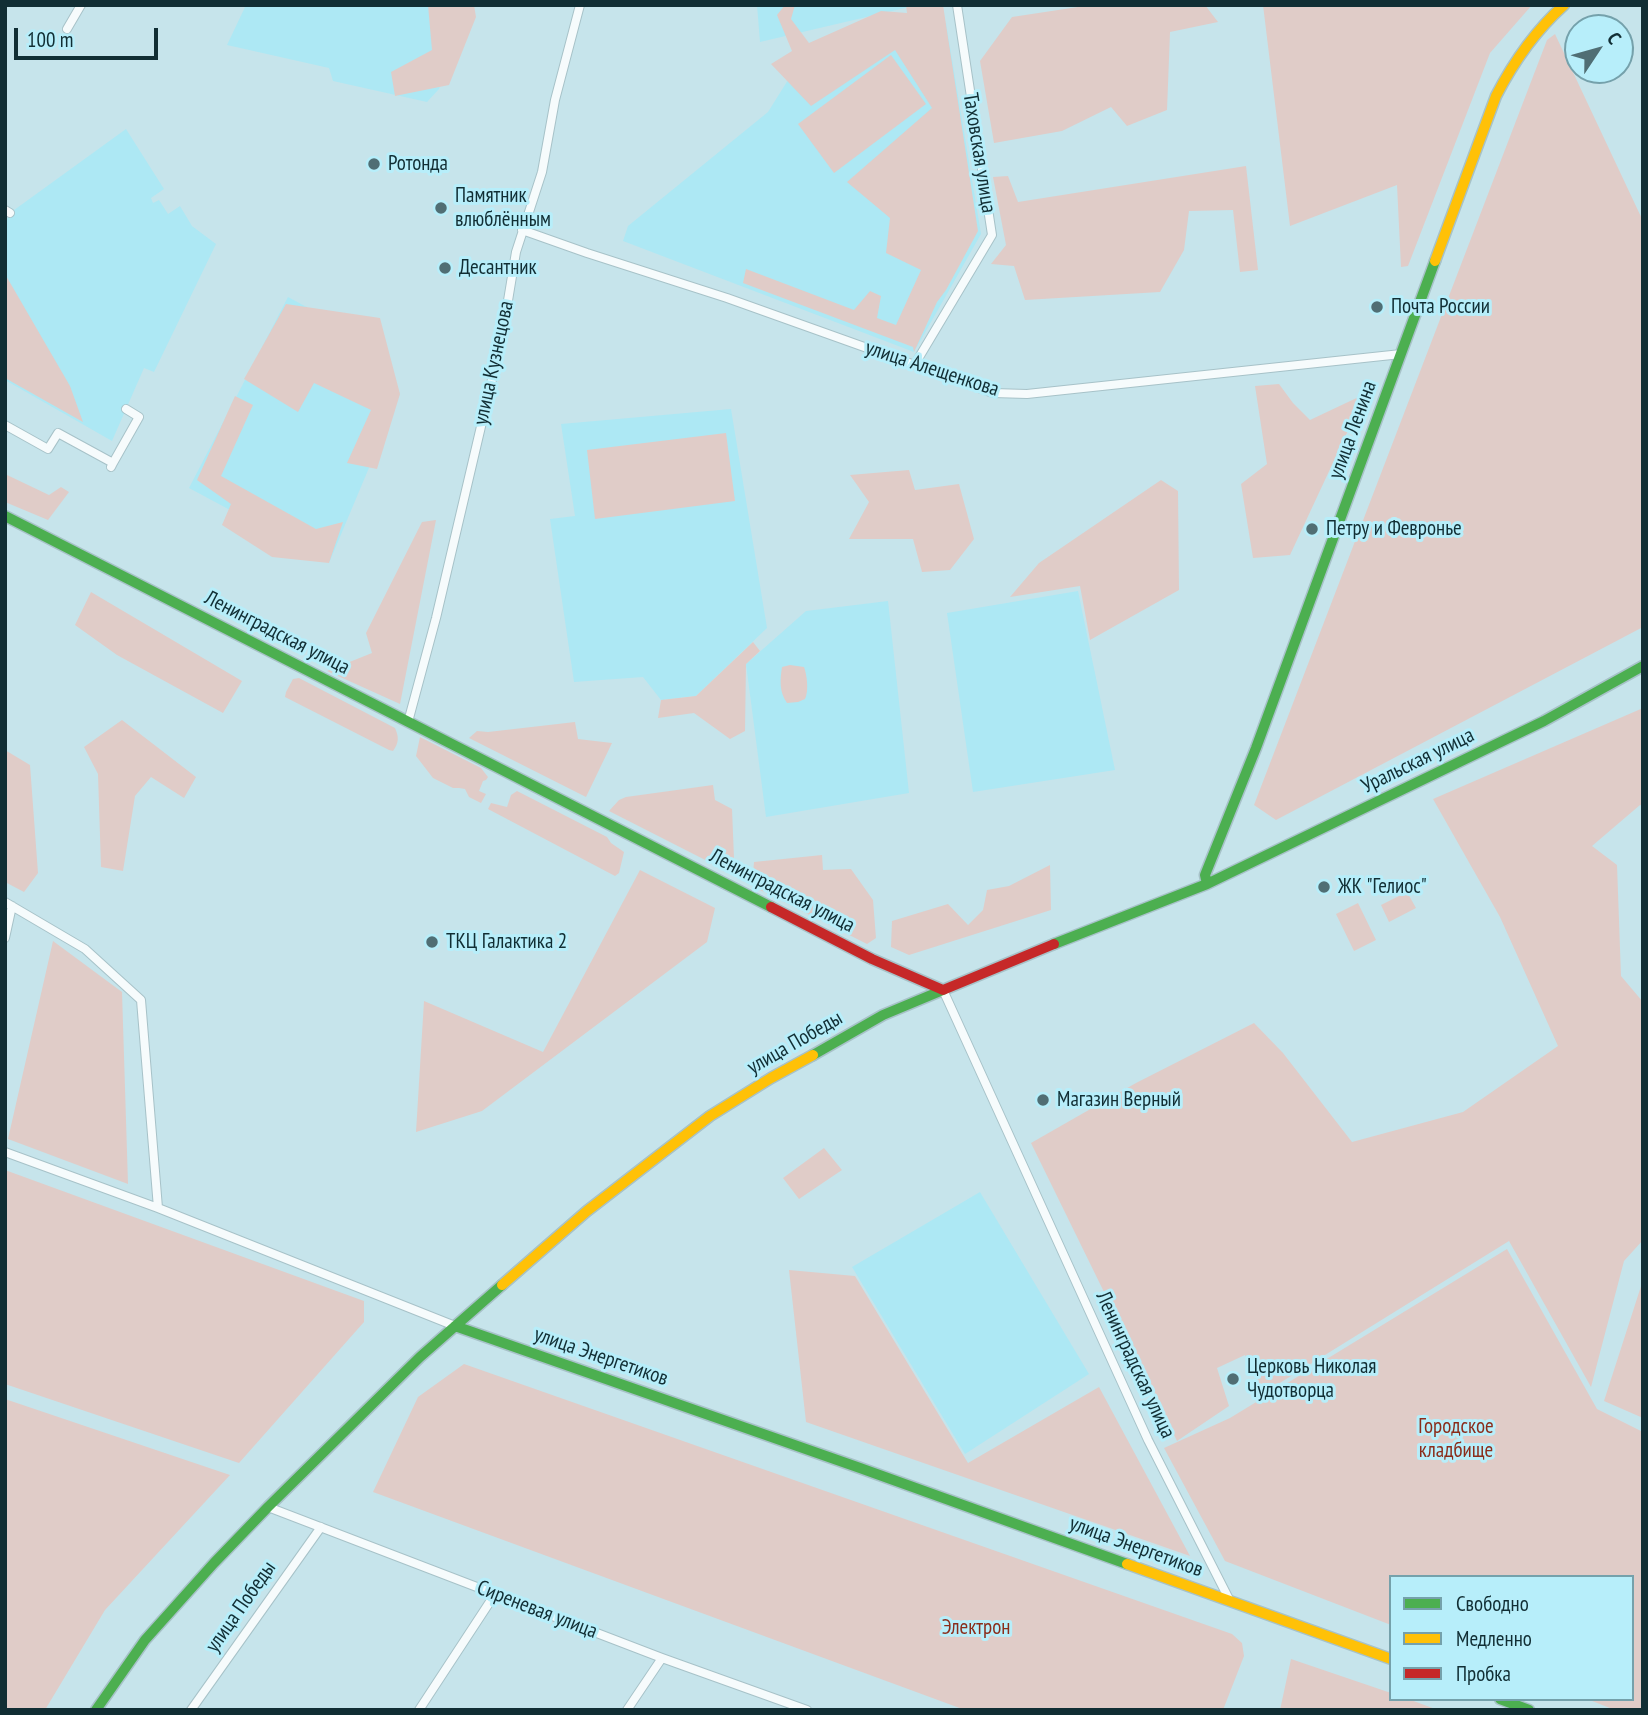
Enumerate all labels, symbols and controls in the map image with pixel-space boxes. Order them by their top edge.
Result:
scale bar [18,14,161,58]
north arrow [1564,14,1634,84]
text: 100 m [27,26,73,53]
text: С [1602,27,1627,48]
street label: Таховская улица [957,91,1001,215]
place label: Ротонда [388,151,448,177]
marker: Ротонда [366,156,382,172]
place label: Памятник влюблённым [455,183,551,233]
marker: Памятник влюблённым [433,200,449,216]
place label: Десантник [459,255,537,281]
marker: Десантник [437,260,453,276]
place label: Почта России [1391,294,1490,320]
street label: улица Кузнецова [469,299,519,427]
marker: Почта России [1369,299,1385,315]
street label: улица Алещенкова [862,336,1002,402]
street label: улица Ленина [1324,377,1382,483]
place label: Петру и Февронье [1326,516,1462,542]
marker: Петру и Февронье [1304,521,1320,537]
street label: Ленинградская улица [200,586,354,680]
street label: Уральская улица [1358,723,1478,799]
street label: Ленинградская улица [705,844,859,938]
place label: ЖК "Гелиос" [1338,874,1427,900]
marker: ЖК "Гелиос" [1316,879,1332,895]
place label: ТКЦ Галактика 2 [446,929,567,955]
marker: ТКЦ Галактика 2 [424,934,440,950]
street label: улица Победы [743,1006,847,1080]
place label: Магазин Верный [1057,1087,1181,1113]
marker: Магазин Верный [1035,1092,1051,1108]
street label: Ленинградская улица [1090,1287,1180,1443]
street label: улица Энергетиков [531,1322,671,1392]
place label: Церковь Николая Чудотворца [1247,1354,1376,1404]
marker: Церковь Николая Чудотворца [1225,1371,1241,1387]
park label: Городское кладбище [1418,1414,1494,1464]
street label: улица Энергетиков [1066,1511,1206,1583]
street label: улица Победы [200,1557,282,1657]
street label: Сиреневая улица [473,1575,601,1645]
legend [1389,1575,1634,1701]
text: Свободно [1456,1590,1529,1617]
park label: Электрон [942,1615,1010,1641]
text: Медленно [1456,1625,1532,1652]
text: Пробка [1456,1660,1511,1687]

